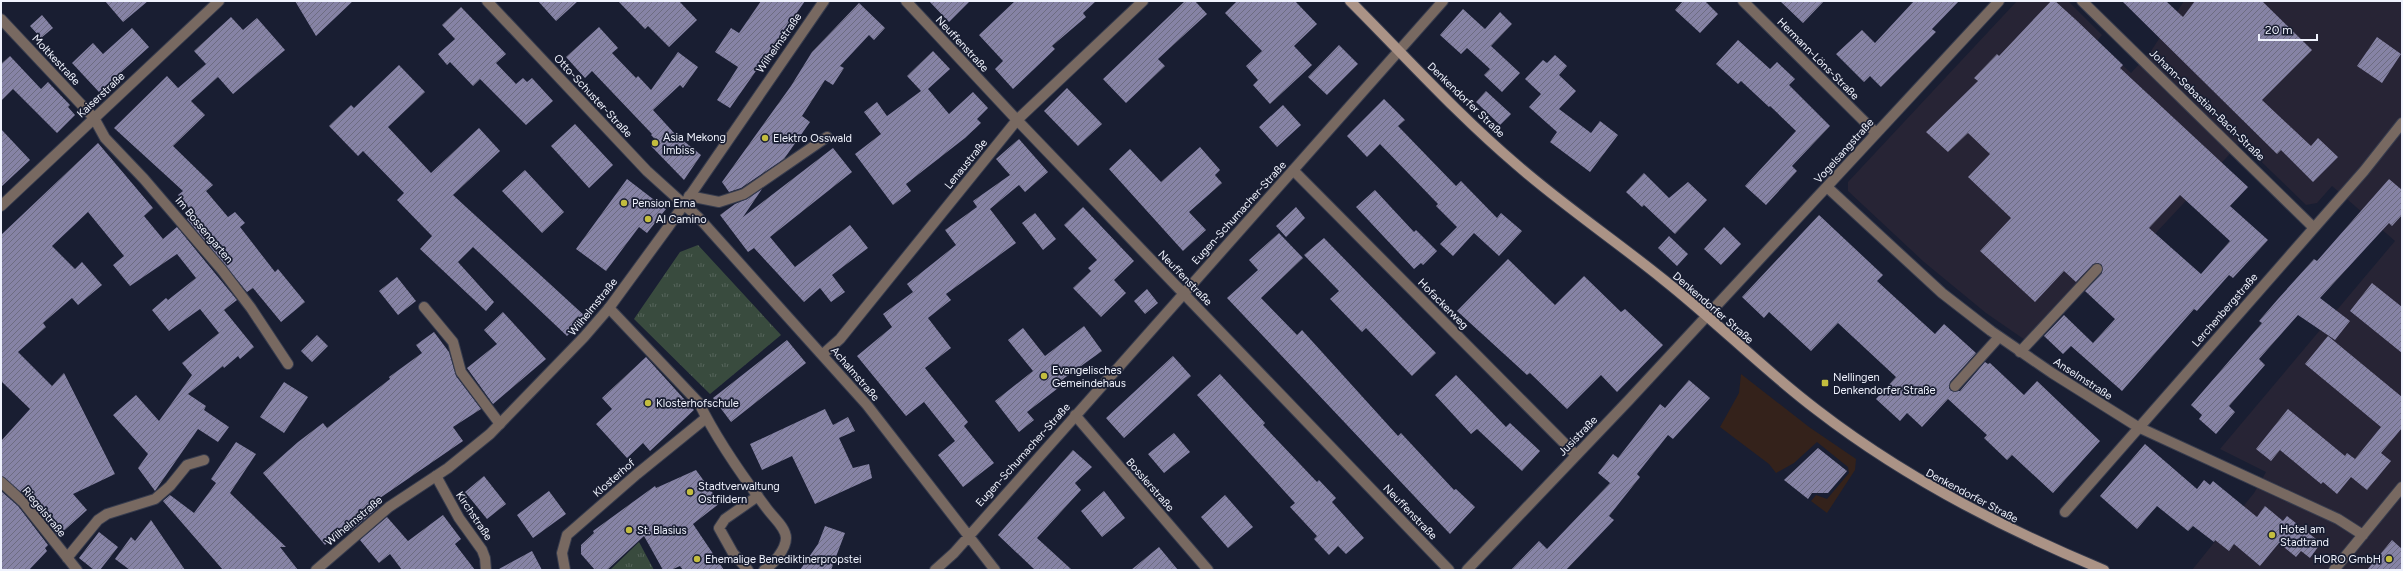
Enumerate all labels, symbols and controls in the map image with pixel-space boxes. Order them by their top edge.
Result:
street label: Wilhelmstraße [754,10,804,76]
street label: Neuffenstraße [933,13,991,75]
street label: Hermann-Löns-Straße [1774,15,1862,103]
scale bar [2259,16,2317,42]
text: 20 m [2265,23,2293,37]
street label: Moltkestraße [29,32,83,88]
street label: Johann-Sebastian-Bach-Straße [2147,46,2267,164]
street label: Otto-Schuster-Straße [551,52,635,140]
street label: Denkendorfer Straße [1425,60,1507,140]
street label: Kaiserstraße [74,70,128,120]
street label: Vogelsangstraße [1812,116,1876,186]
place label: Asia Mekong Imbiss [663,131,726,157]
place label: Elektro Osswald [773,132,852,145]
marker: Elektro Osswald [760,133,770,143]
street label: Lenaustraße [942,136,990,192]
marker: Asia Mekong Imbiss [650,138,660,148]
street label: Eugen-Schumacher-Straße [1189,159,1289,267]
street label: Im Bossengarten [172,194,236,266]
place label: Pension Erna [632,197,695,210]
marker: Pension Erna [619,198,629,208]
place label: Al Camino [656,213,707,226]
marker: Al Camino [643,214,653,224]
street label: Neuffenstraße [1155,248,1215,308]
street label: Denkendorfer Straße [1670,269,1756,347]
street label: Lerchenbergstraße [2190,271,2260,349]
street label: Wilhelmstraße [566,276,620,338]
street label: Hofackerweg [1415,276,1471,332]
street label: Achalmstraße [828,344,882,404]
street label: Anselmstraße [2051,355,2115,403]
place label: Evangelisches Gemeindehaus [1052,364,1126,390]
marker: Evangelisches Gemeindehaus [1039,371,1049,381]
place label: Nellingen Denkendorfer Straße [1833,371,1936,397]
marker: Nellingen Denkendorfer Straße [1820,378,1830,388]
place label: Klosterhofschule [656,397,739,410]
marker: Klosterhofschule [643,398,653,408]
street label: Eugen-Schumacher-Straße [973,401,1073,509]
street label: Jusistraße [1556,413,1600,459]
street label: Klosterhof [590,456,638,500]
street label: Bosslerstraße [1123,456,1177,514]
street label: Denkendorfer Straße [1924,466,2020,526]
place label: Stadtverwaltung Ostfildern [698,480,780,506]
street label: Neuffenstraße [1380,482,1440,542]
street label: Riegelstraße [19,484,69,540]
marker: Stadtverwaltung Ostfildern [685,487,695,497]
street label: Kirchstraße [453,489,495,543]
street label: Wilhelmstraße [323,493,385,549]
place label: Hotel am Stadtrand [2280,523,2329,549]
place label: St. Blasius [637,524,687,537]
marker: St. Blasius [624,525,634,535]
marker: Hotel am Stadtrand [2267,530,2277,540]
place label: Ehemalige Benediktinerpropstei [705,553,861,566]
place label: HORO GmbH [2314,553,2381,566]
marker: Ehemalige Benediktinerpropstei [692,554,702,564]
marker: HORO GmbH [2384,554,2394,564]

